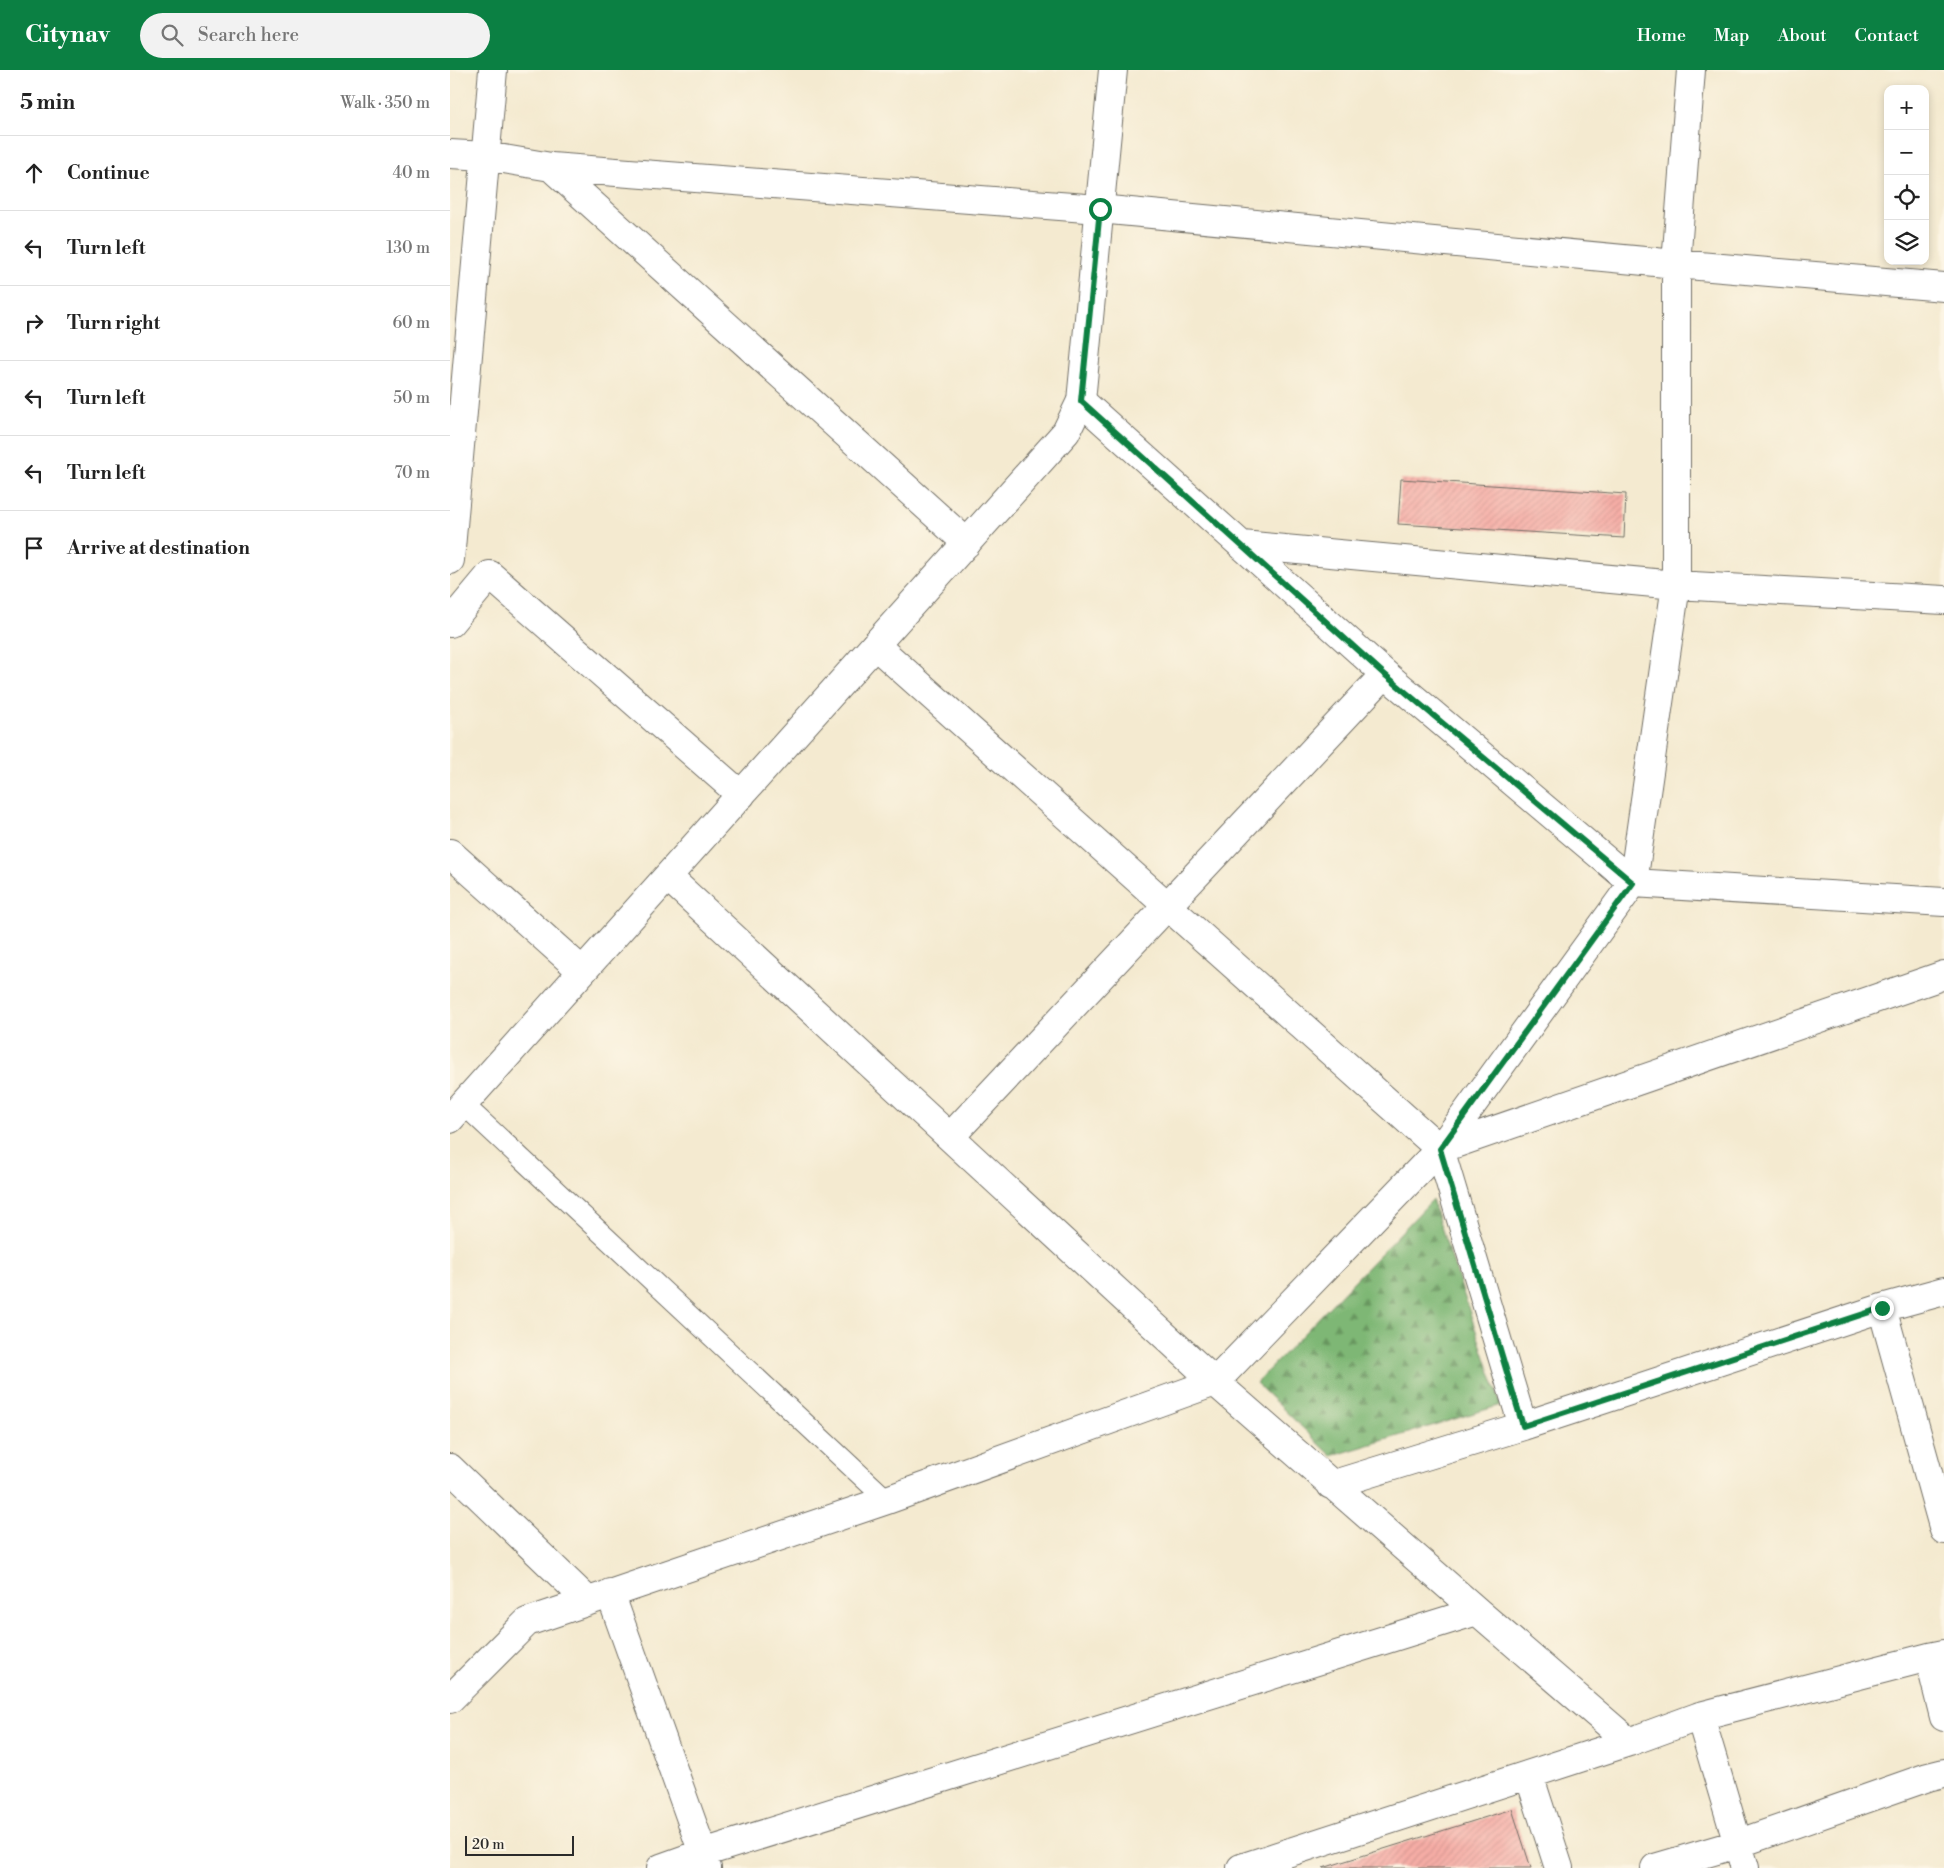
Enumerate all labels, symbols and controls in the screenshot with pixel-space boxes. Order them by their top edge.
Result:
search box [140,13,490,58]
text: Citynav [25,20,110,50]
icon: search [158,21,186,49]
text: Search here [198,23,299,47]
text: Home [1637,24,1686,47]
text: Map [1714,24,1750,47]
text: About [1778,24,1827,47]
text: Contact [1855,24,1919,47]
map controls [1884,85,1929,265]
button: + [1884,85,1929,130]
text: 5 min [20,90,75,116]
text: Walk · 350 m [341,93,430,113]
button: − [1884,130,1929,175]
icon: ahead [20,159,48,187]
text: Continue [67,161,150,185]
text: 40 m [393,163,430,183]
button: locate [1884,175,1929,220]
route start [1089,198,1112,221]
button: layers [1884,220,1929,265]
icon: left [20,234,48,262]
text: Turn left [67,236,146,260]
text: 130 m [386,238,430,258]
icon: right [20,309,48,337]
text: Turn right [67,311,160,335]
text: 60 m [392,313,430,333]
icon: left [20,384,48,412]
text: Turn left [67,386,146,410]
text: 50 m [393,388,430,408]
icon: left [20,459,48,487]
text: Turn left [67,461,146,485]
text: 70 m [394,463,430,483]
icon: arrive [20,534,48,562]
text: Arrive at destination [67,536,250,560]
route end [1871,1297,1894,1320]
scale bar [465,1833,574,1856]
text: 20 m [472,1836,504,1854]

